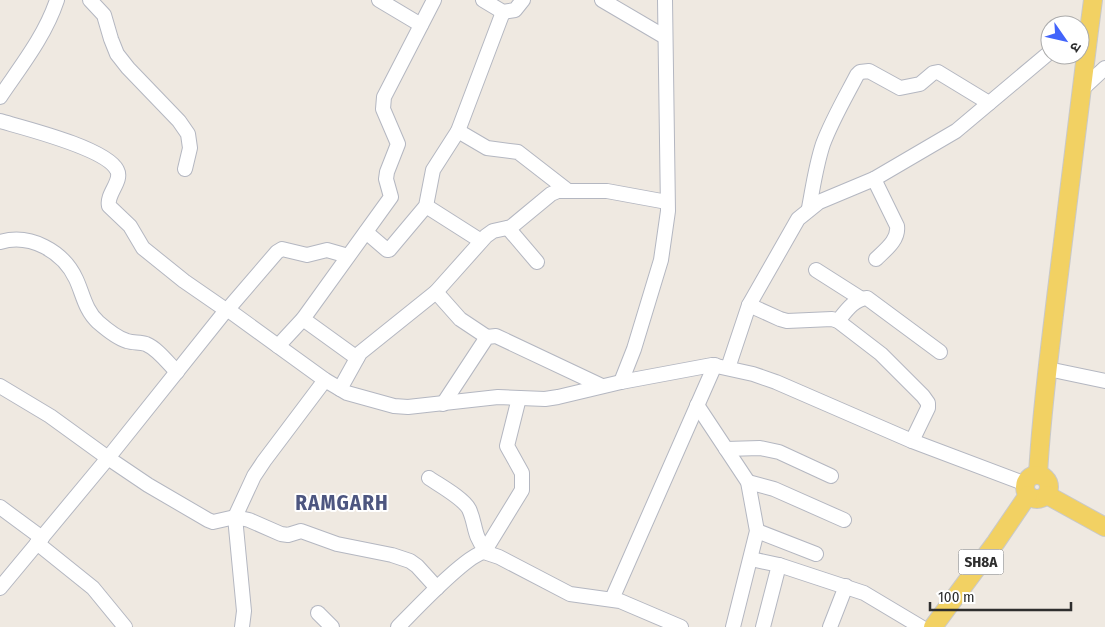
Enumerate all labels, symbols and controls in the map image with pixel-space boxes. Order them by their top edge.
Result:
north arrow [1040,15,1090,65]
text: उ [1066,39,1085,56]
district label: RAMGARH [295,490,389,516]
road number: SH8A [958,550,1004,574]
scale bar [930,580,1071,612]
text: 100 m [938,588,975,606]

